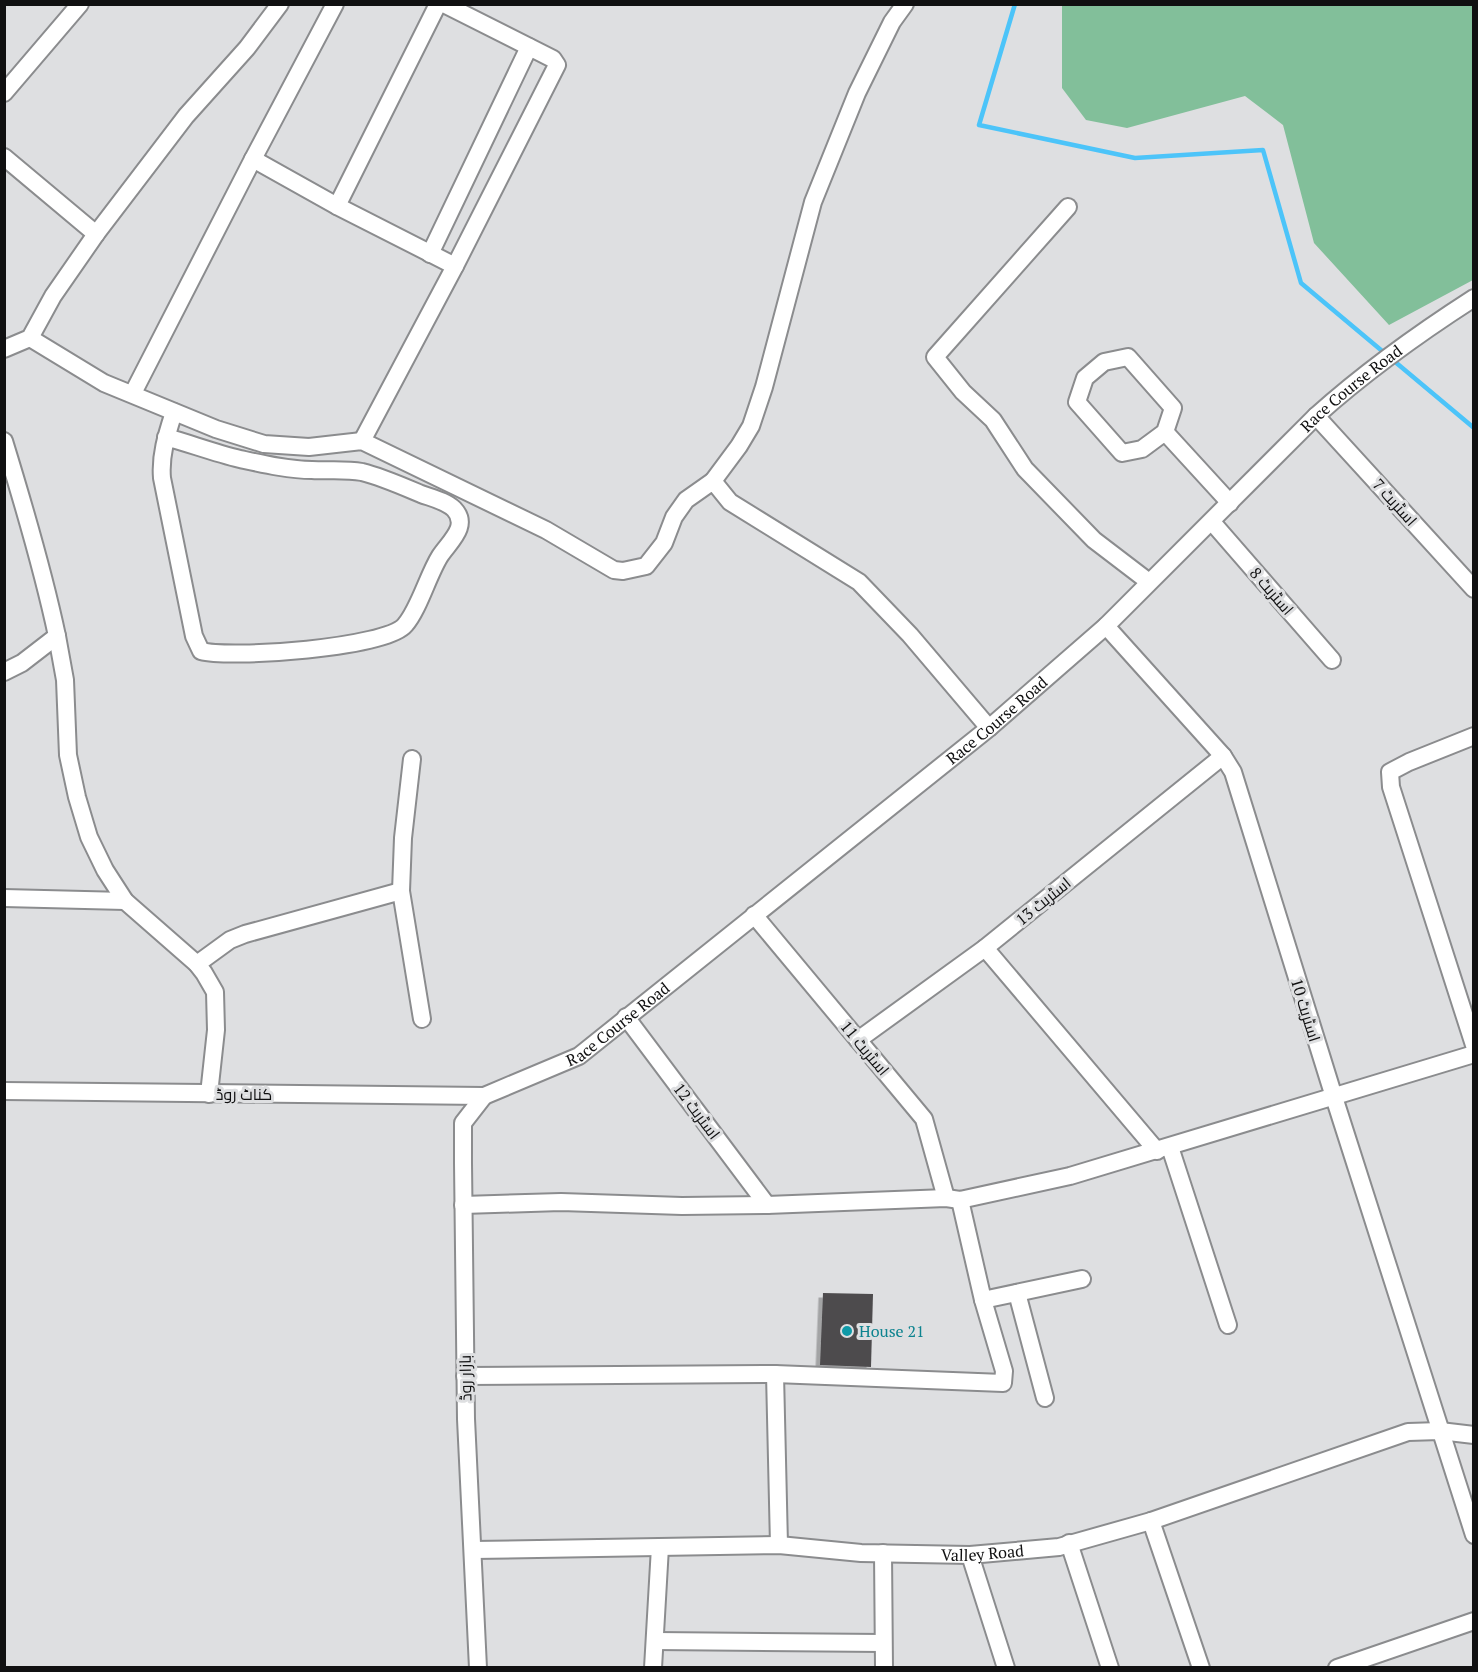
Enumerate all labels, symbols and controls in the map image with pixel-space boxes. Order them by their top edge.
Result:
street label: Race Course Road [1295,340,1406,437]
street label: اسٹریٹ 7 [1368,474,1422,530]
street label: اسٹریٹ 8 [1245,562,1299,620]
street label: Race Course Road [941,671,1052,769]
street label: اسٹریٹ 13 [1011,872,1075,930]
street label: اسٹریٹ 10 [1286,976,1326,1044]
street label: Race Course Road [563,977,674,1071]
street label: اسٹریٹ 11 [836,1016,894,1080]
street label: اسٹریٹ 12 [669,1078,725,1144]
street label: کناٹ روڈ [216,1083,272,1105]
place label: House 21 [859,1320,925,1342]
marker: House 21 [840,1324,854,1338]
street label: بازار روڈ [454,1355,476,1401]
street label: Valley Road [941,1539,1025,1566]

